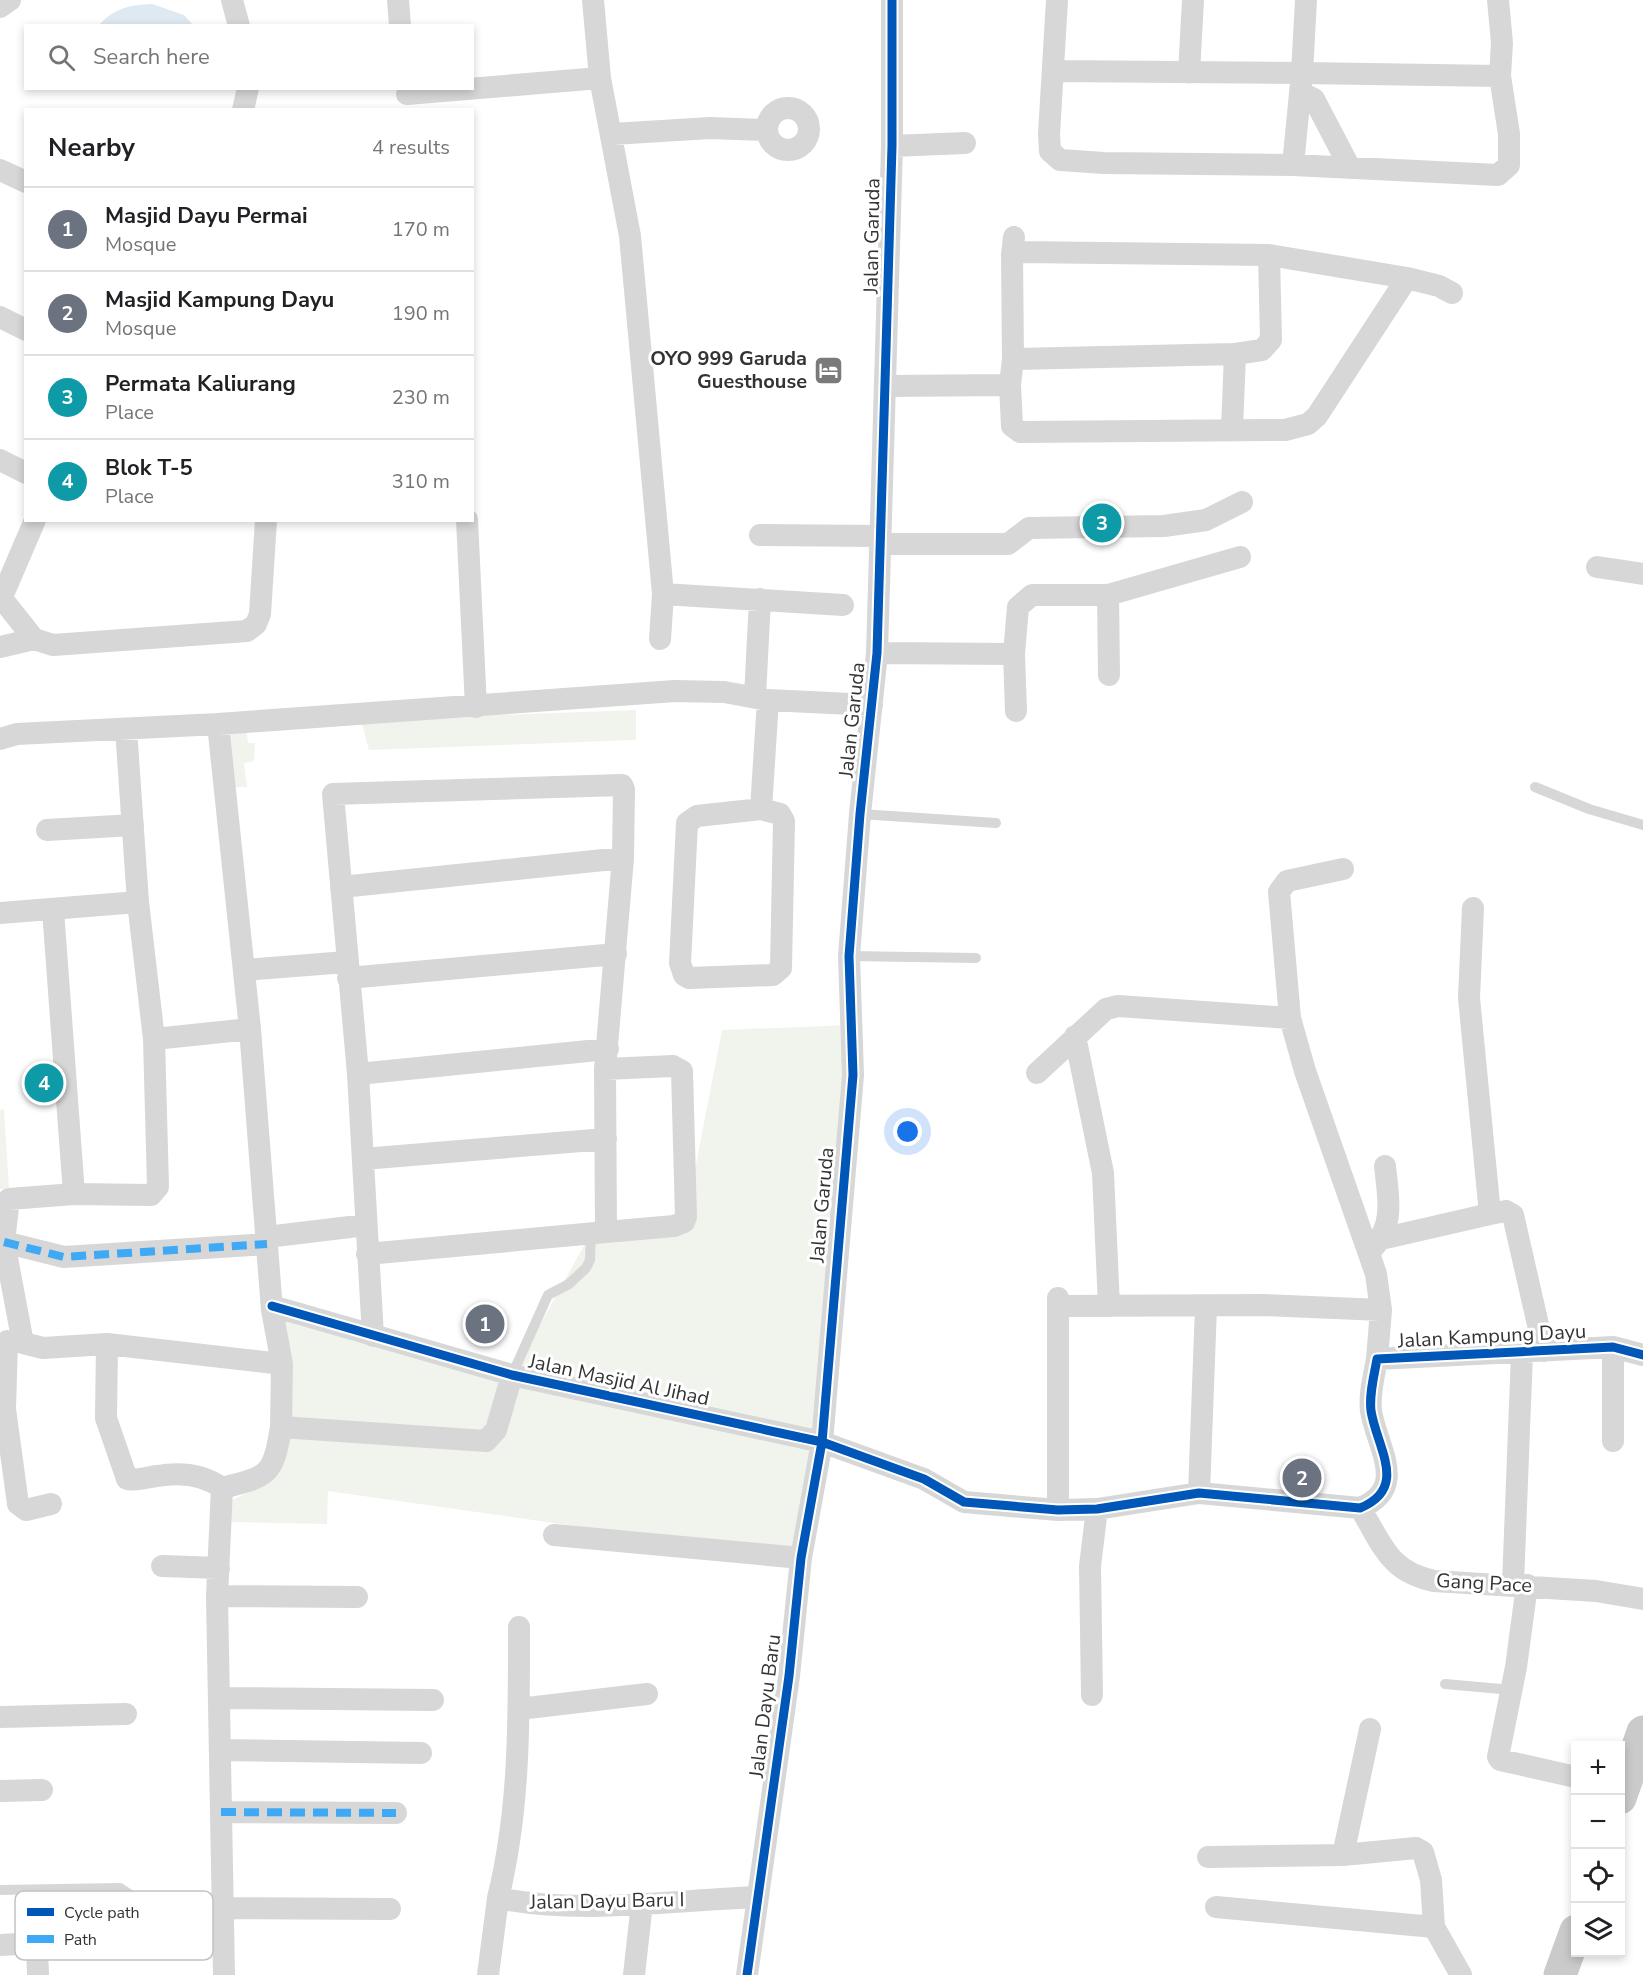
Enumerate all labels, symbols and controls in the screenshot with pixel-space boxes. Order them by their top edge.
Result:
search box [24,24,474,90]
icon: search [45,41,78,74]
text: Search here [93,42,210,72]
text: Nearby [48,130,135,165]
text: 4 results [372,134,450,161]
street label: Jalan Garuda [857,178,887,295]
text: Masjid Dayu Permai [105,201,308,231]
text: 1 [62,216,74,243]
text: 170 m [392,216,450,243]
text: Mosque [105,231,176,258]
text: Masjid Kampung Dayu [105,285,334,315]
text: 2 [62,300,74,327]
text: 190 m [392,300,450,327]
text: Mosque [105,315,176,342]
place label: OYO 999 Garuda Guesthouse [650,345,807,395]
hotel icon: OYO 999 Garuda Guesthouse [812,354,844,386]
text: Permata Kaliurang [105,369,296,399]
text: 3 [62,384,74,411]
text: 230 m [392,384,450,411]
text: Place [105,399,154,426]
text: Blok T-5 [105,453,193,483]
text: 4 [62,468,74,495]
text: 310 m [392,468,450,495]
text: Place [105,483,154,510]
pin: 3 [1082,500,1122,546]
street label: Jalan Garuda [832,661,871,780]
pin: 4 [24,1060,63,1106]
your location [893,1117,922,1146]
street label: Jalan Garuda [803,1146,840,1265]
pin: 1 [466,1302,504,1346]
street label: Jalan Kampung Dayu [1396,1318,1587,1354]
street label: Jalan Masjid Al Jihad [525,1347,712,1412]
pin: 2 [1282,1456,1322,1500]
street label: Gang Pace [1435,1567,1533,1599]
street label: Jalan Dayu Baru [743,1633,787,1780]
map controls [1571,1741,1625,1957]
button: + [1571,1741,1625,1795]
button: − [1571,1795,1625,1849]
button: locate [1571,1849,1625,1903]
street label: Jalan Dayu Baru I [528,1886,685,1916]
legend [15,1891,213,1960]
text: Cycle path [64,1902,140,1924]
button: layers [1571,1903,1625,1957]
text: Path [64,1929,97,1951]

